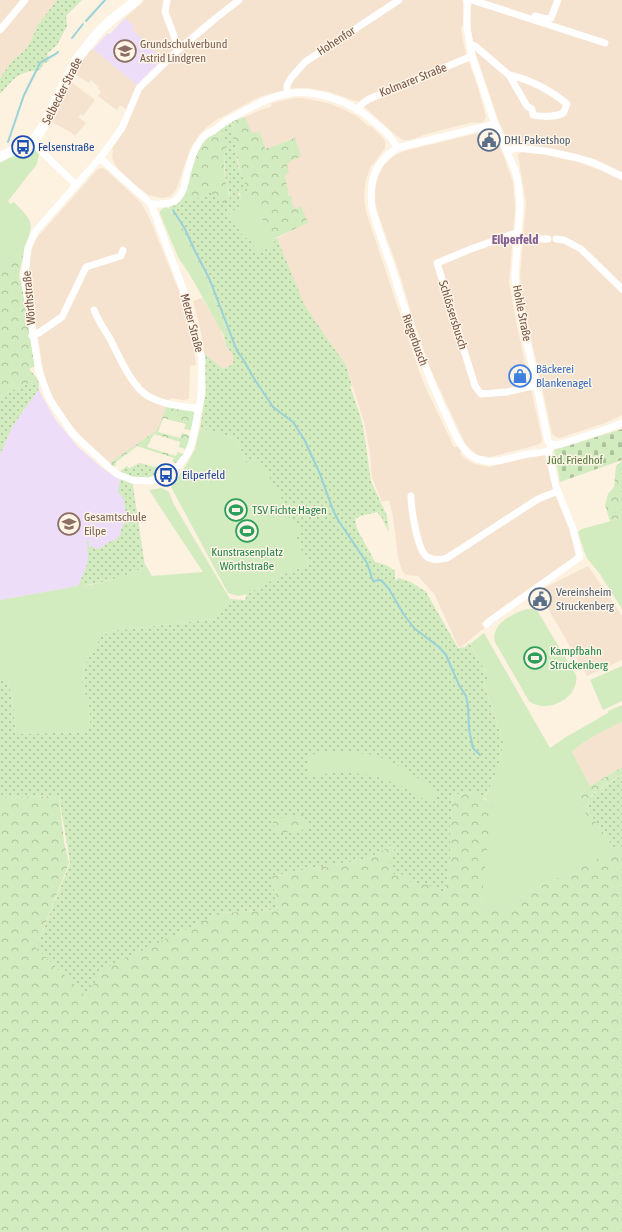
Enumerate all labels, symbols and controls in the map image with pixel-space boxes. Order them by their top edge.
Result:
street label: Hohenfor [314,23,358,58]
place label: Grundschulverbund Astrid Lindgren [140,37,227,65]
school or university icon: Grundschulverbund Astrid Lindgren [112,38,138,64]
street label: Selbecker Straße [39,55,85,127]
street label: Kolmarer Straße [377,60,449,100]
public building icon: DHL Paketshop [476,127,502,153]
place label: DHL Paketshop [504,133,571,147]
bus stop icon: Felsenstraße [10,134,36,160]
place label: Felsenstraße [38,140,94,154]
district label: Eilperfeld [492,232,538,247]
street label: Wörthstraße [20,270,38,326]
street label: Schlössersbusch [436,279,470,351]
street label: Hohle Straße [510,284,534,342]
street label: Metzer Straße [177,292,207,354]
street label: Riegerbusch [399,312,431,368]
place label: Bäckerei Blankenagel [536,362,593,390]
shop icon: Bäckerei Blankenagel [507,363,533,389]
park label: Jüd. Friedhof [547,453,604,467]
bus stop icon: Eilperfeld [153,462,179,488]
place label: Eilperfeld [182,468,225,482]
sports icon: TSV Fichte Hagen [223,497,249,523]
place label: TSV Fichte Hagen [252,503,327,517]
place label: Gesamtschule Eilpe [84,510,147,538]
school or university icon: Gesamtschule Eilpe [56,511,82,537]
sports icon: Kunstrasenplatz Wörthstraße [234,518,260,544]
place label: Kunstrasenplatz Wörthstraße [211,545,284,573]
place label: Vereinsheim Struckenberg [556,585,615,613]
public building icon: Vereinsheim Struckenberg [527,586,553,612]
place label: Kampfbahn Struckenberg [550,644,609,672]
sports icon: Kampfbahn Struckenberg [522,645,548,671]

